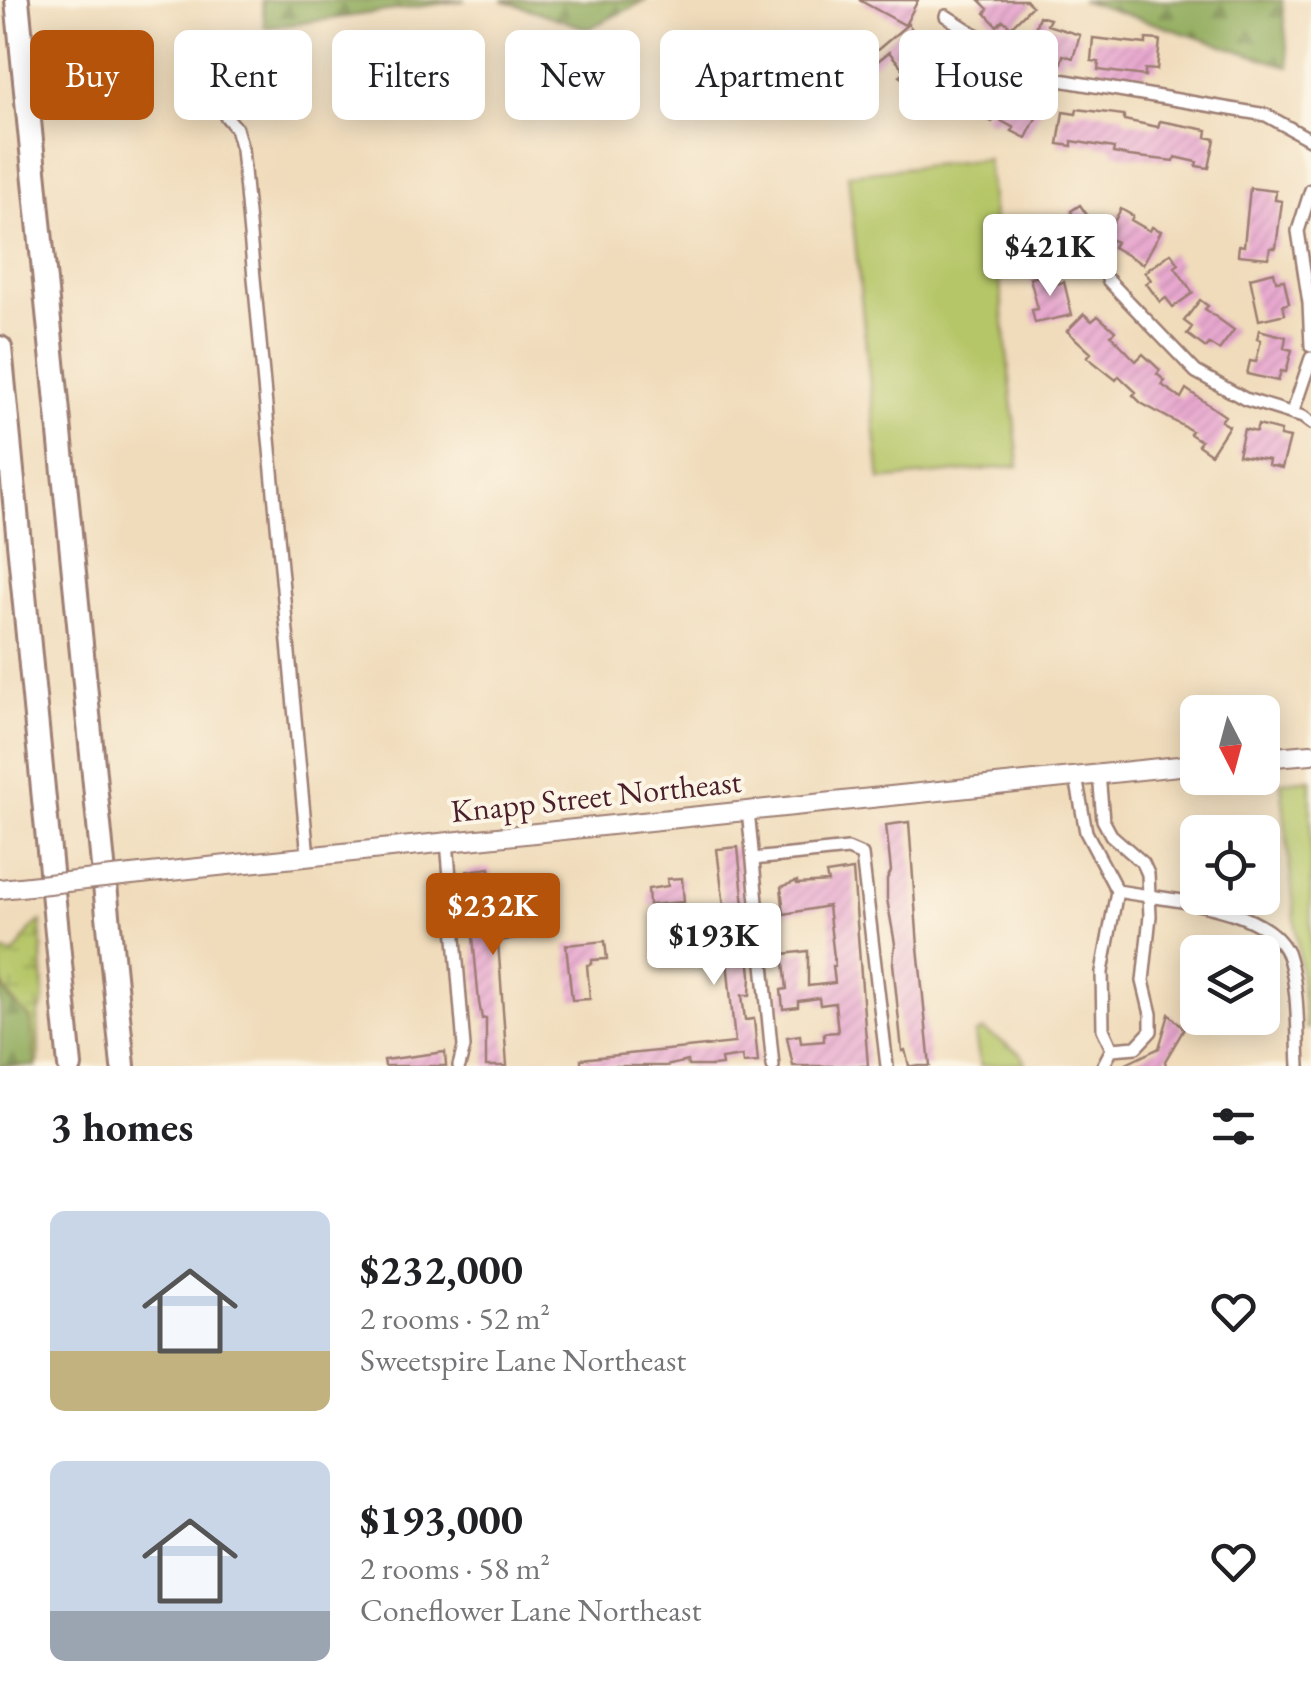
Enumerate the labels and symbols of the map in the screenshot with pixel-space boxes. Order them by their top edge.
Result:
pin: $421K [980,214,1120,299]
north arrow [1180,695,1280,795]
street label: Knapp Street Northeast [449,760,743,832]
pin: $232K [423,873,563,958]
pin: $193K [644,903,784,988]

